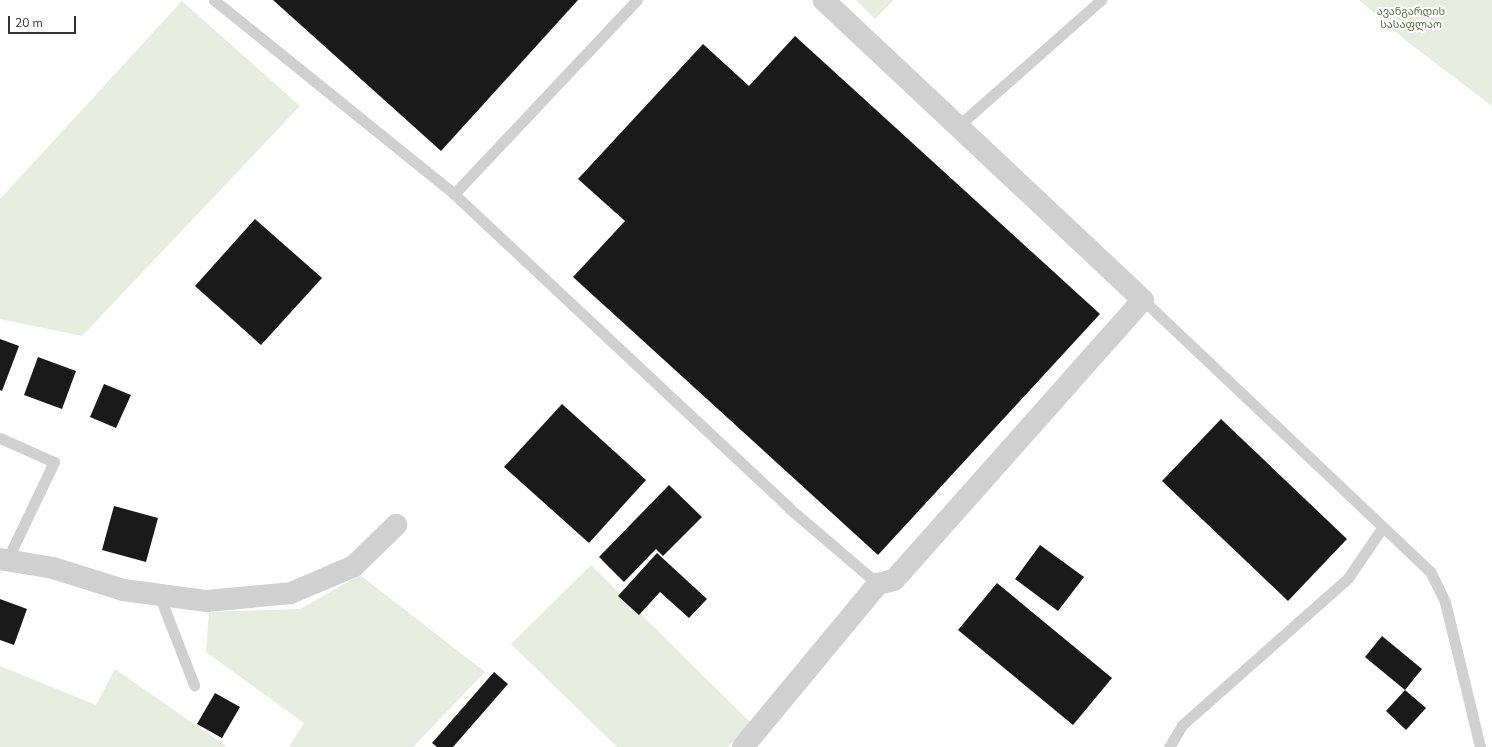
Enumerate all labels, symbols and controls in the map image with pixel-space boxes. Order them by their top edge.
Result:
park label: ავანგარდის სასაფლაო [1377,6,1445,32]
scale bar [10,8,78,34]
text: 20 m [15,15,43,31]

